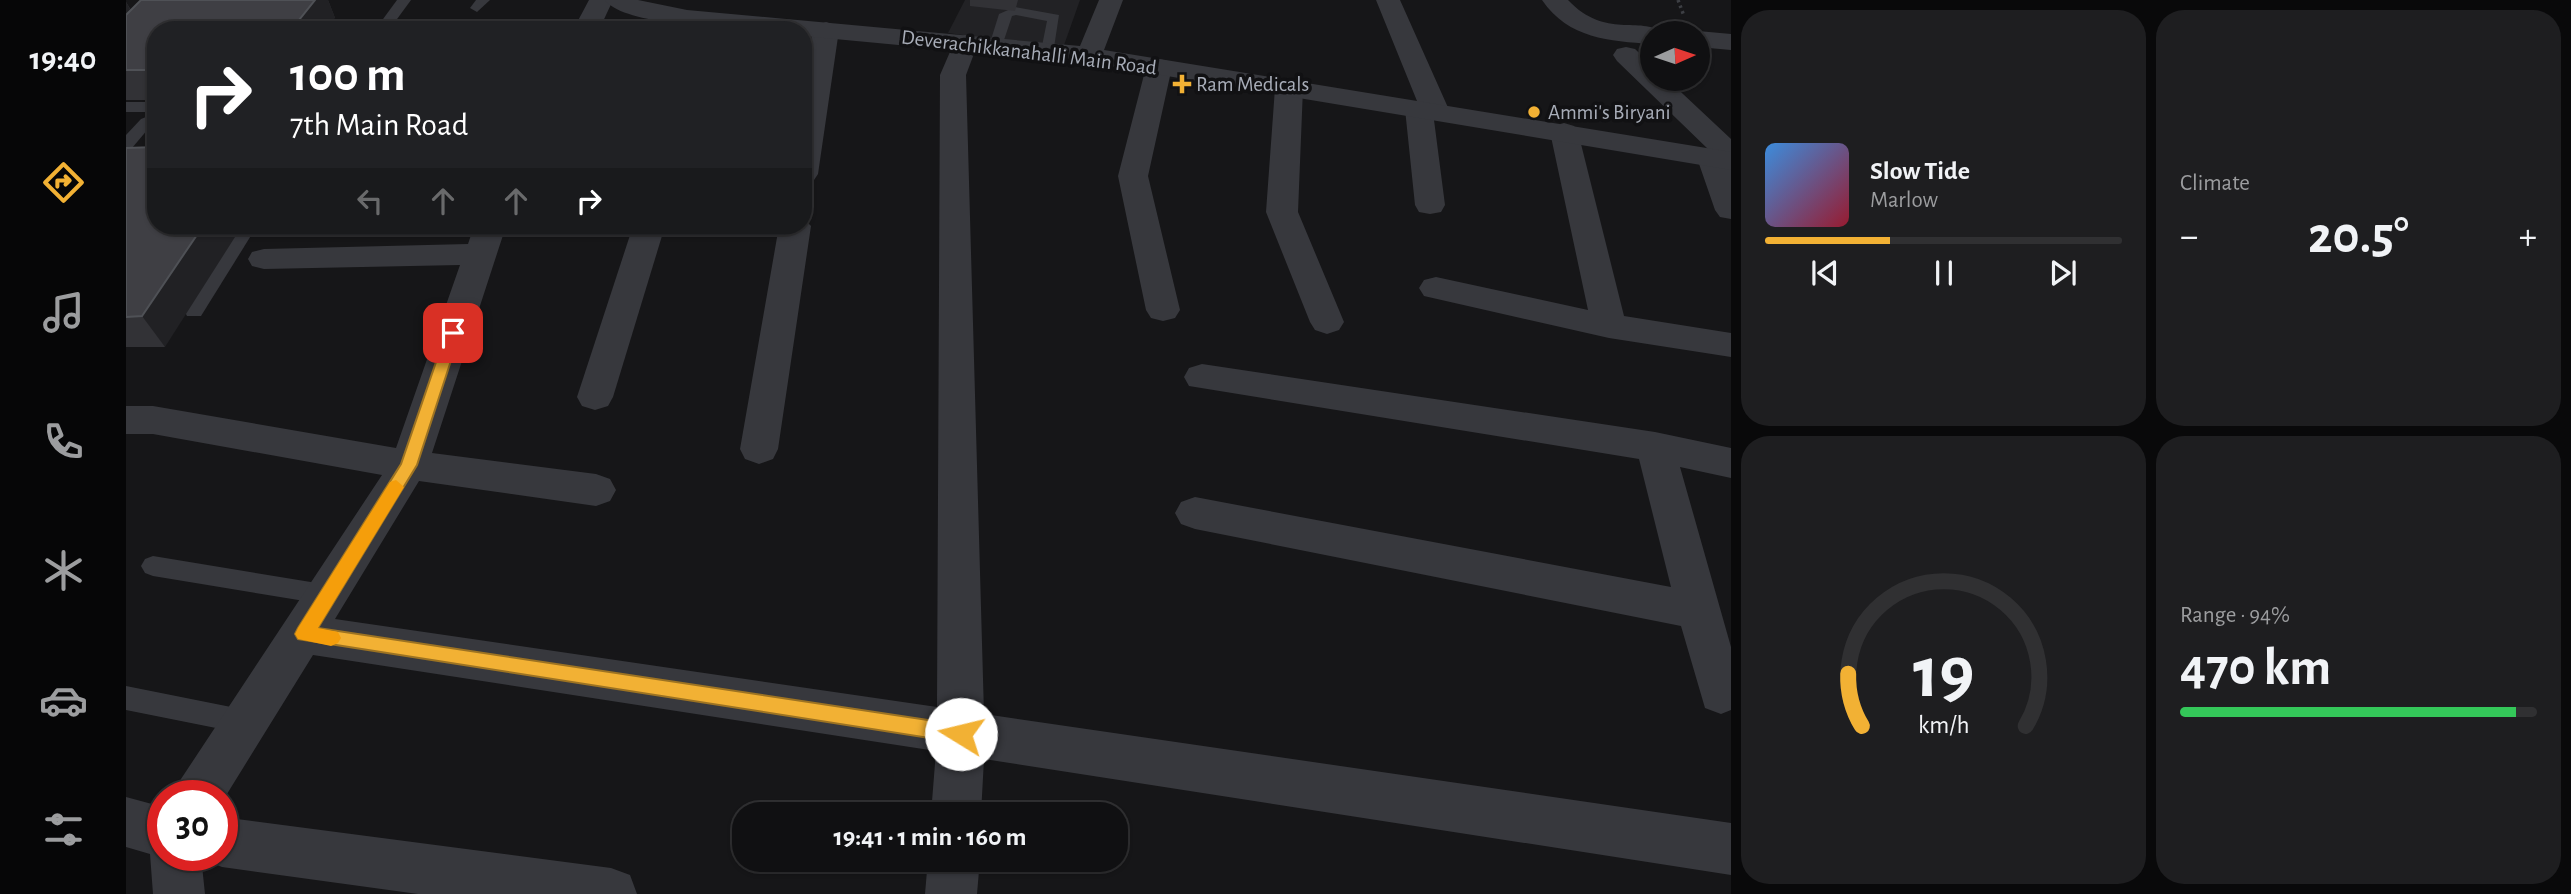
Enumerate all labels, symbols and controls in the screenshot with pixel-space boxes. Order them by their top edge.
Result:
north arrow [1640,21,1710,91]
map controls [1640,21,1710,91]
street label: Deverachikkanahalli Main Road [900,26,1158,79]
text: 19:40 [29,43,97,75]
icon: right [175,49,266,140]
text: 100 m [290,51,406,100]
place label: Ram Medicals [1196,74,1309,95]
marker: Ram Medicals [1174,76,1190,92]
place label: Ammi's Biryani [1548,102,1671,123]
marker: Ammi's Biryani [1526,104,1542,120]
text: 7th Main Road [290,109,468,141]
icon: directions [39,158,88,207]
text: Slow Tide [1870,158,1970,184]
text: Climate [2180,172,2250,195]
icon: left [351,182,389,220]
icon: ahead [424,182,462,220]
icon: ahead [497,182,535,220]
icon: right [570,182,608,220]
text: Marlow [1870,189,1938,212]
text: 20.5° [2308,210,2409,262]
text: − [2180,218,2198,256]
text: + [2519,218,2537,256]
icon: previous [1806,254,1844,292]
icon: pause [1925,254,1963,292]
icon: next [2044,254,2082,292]
icon: music [39,288,88,337]
pin [423,303,483,363]
icon: arrive [434,314,472,352]
icon: phone [39,417,88,466]
icon: climate [39,546,88,595]
text: Range · 94% [2180,604,2290,627]
text: 19 [1913,638,1974,711]
text: 470 km [2180,642,2331,694]
icon: car [39,676,88,725]
position arrow [924,697,998,771]
text: km/h [1918,713,1969,738]
speed limit sign: 30 [147,780,238,871]
icon: filters [39,805,88,854]
text: 19:41 · 1 min · 160 m [833,824,1027,850]

